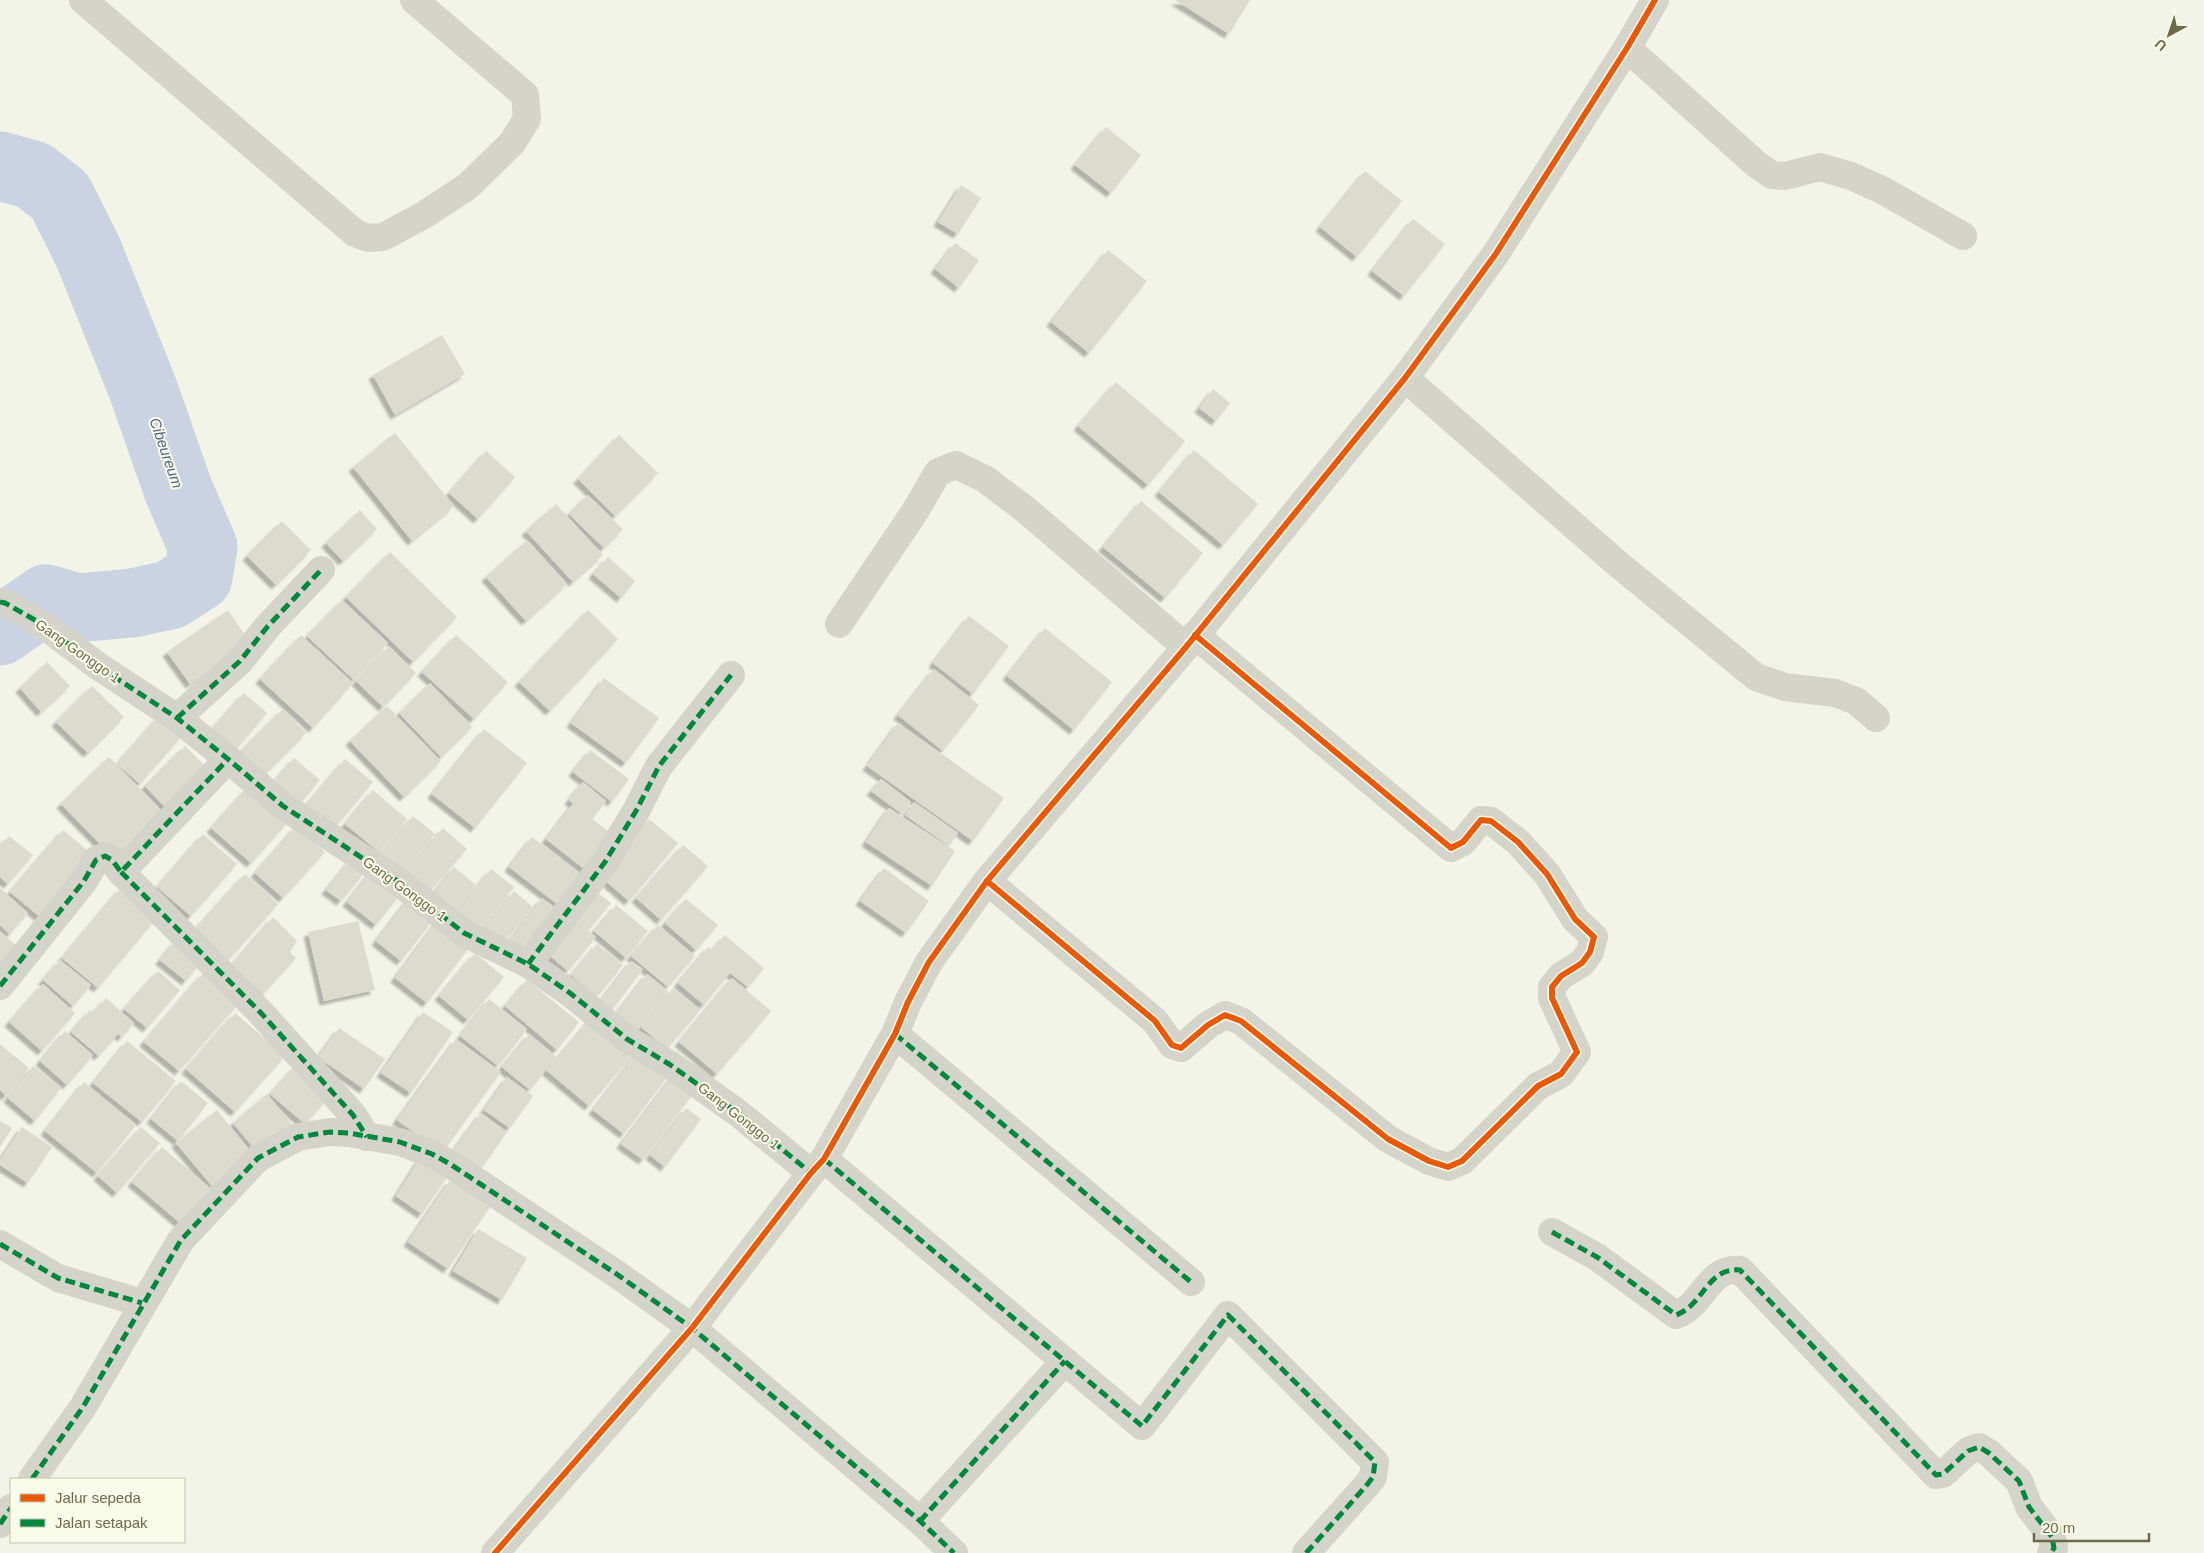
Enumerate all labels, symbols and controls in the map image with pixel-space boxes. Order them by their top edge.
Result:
north arrow [2144,10,2194,60]
text: U [2152,36,2170,54]
water label: Cibeureum [146,415,186,490]
street label: Gang Gonggo 1 [33,616,124,686]
street label: Gang Gonggo 1 [360,853,450,925]
street label: Gang Gonggo 1 [695,1079,783,1153]
legend [10,1478,185,1543]
text: Jalur sepeda [55,1489,142,1506]
scale bar [2034,1510,2149,1542]
text: Jalan setapak [55,1514,148,1531]
text: 20 m [2042,1519,2075,1536]

